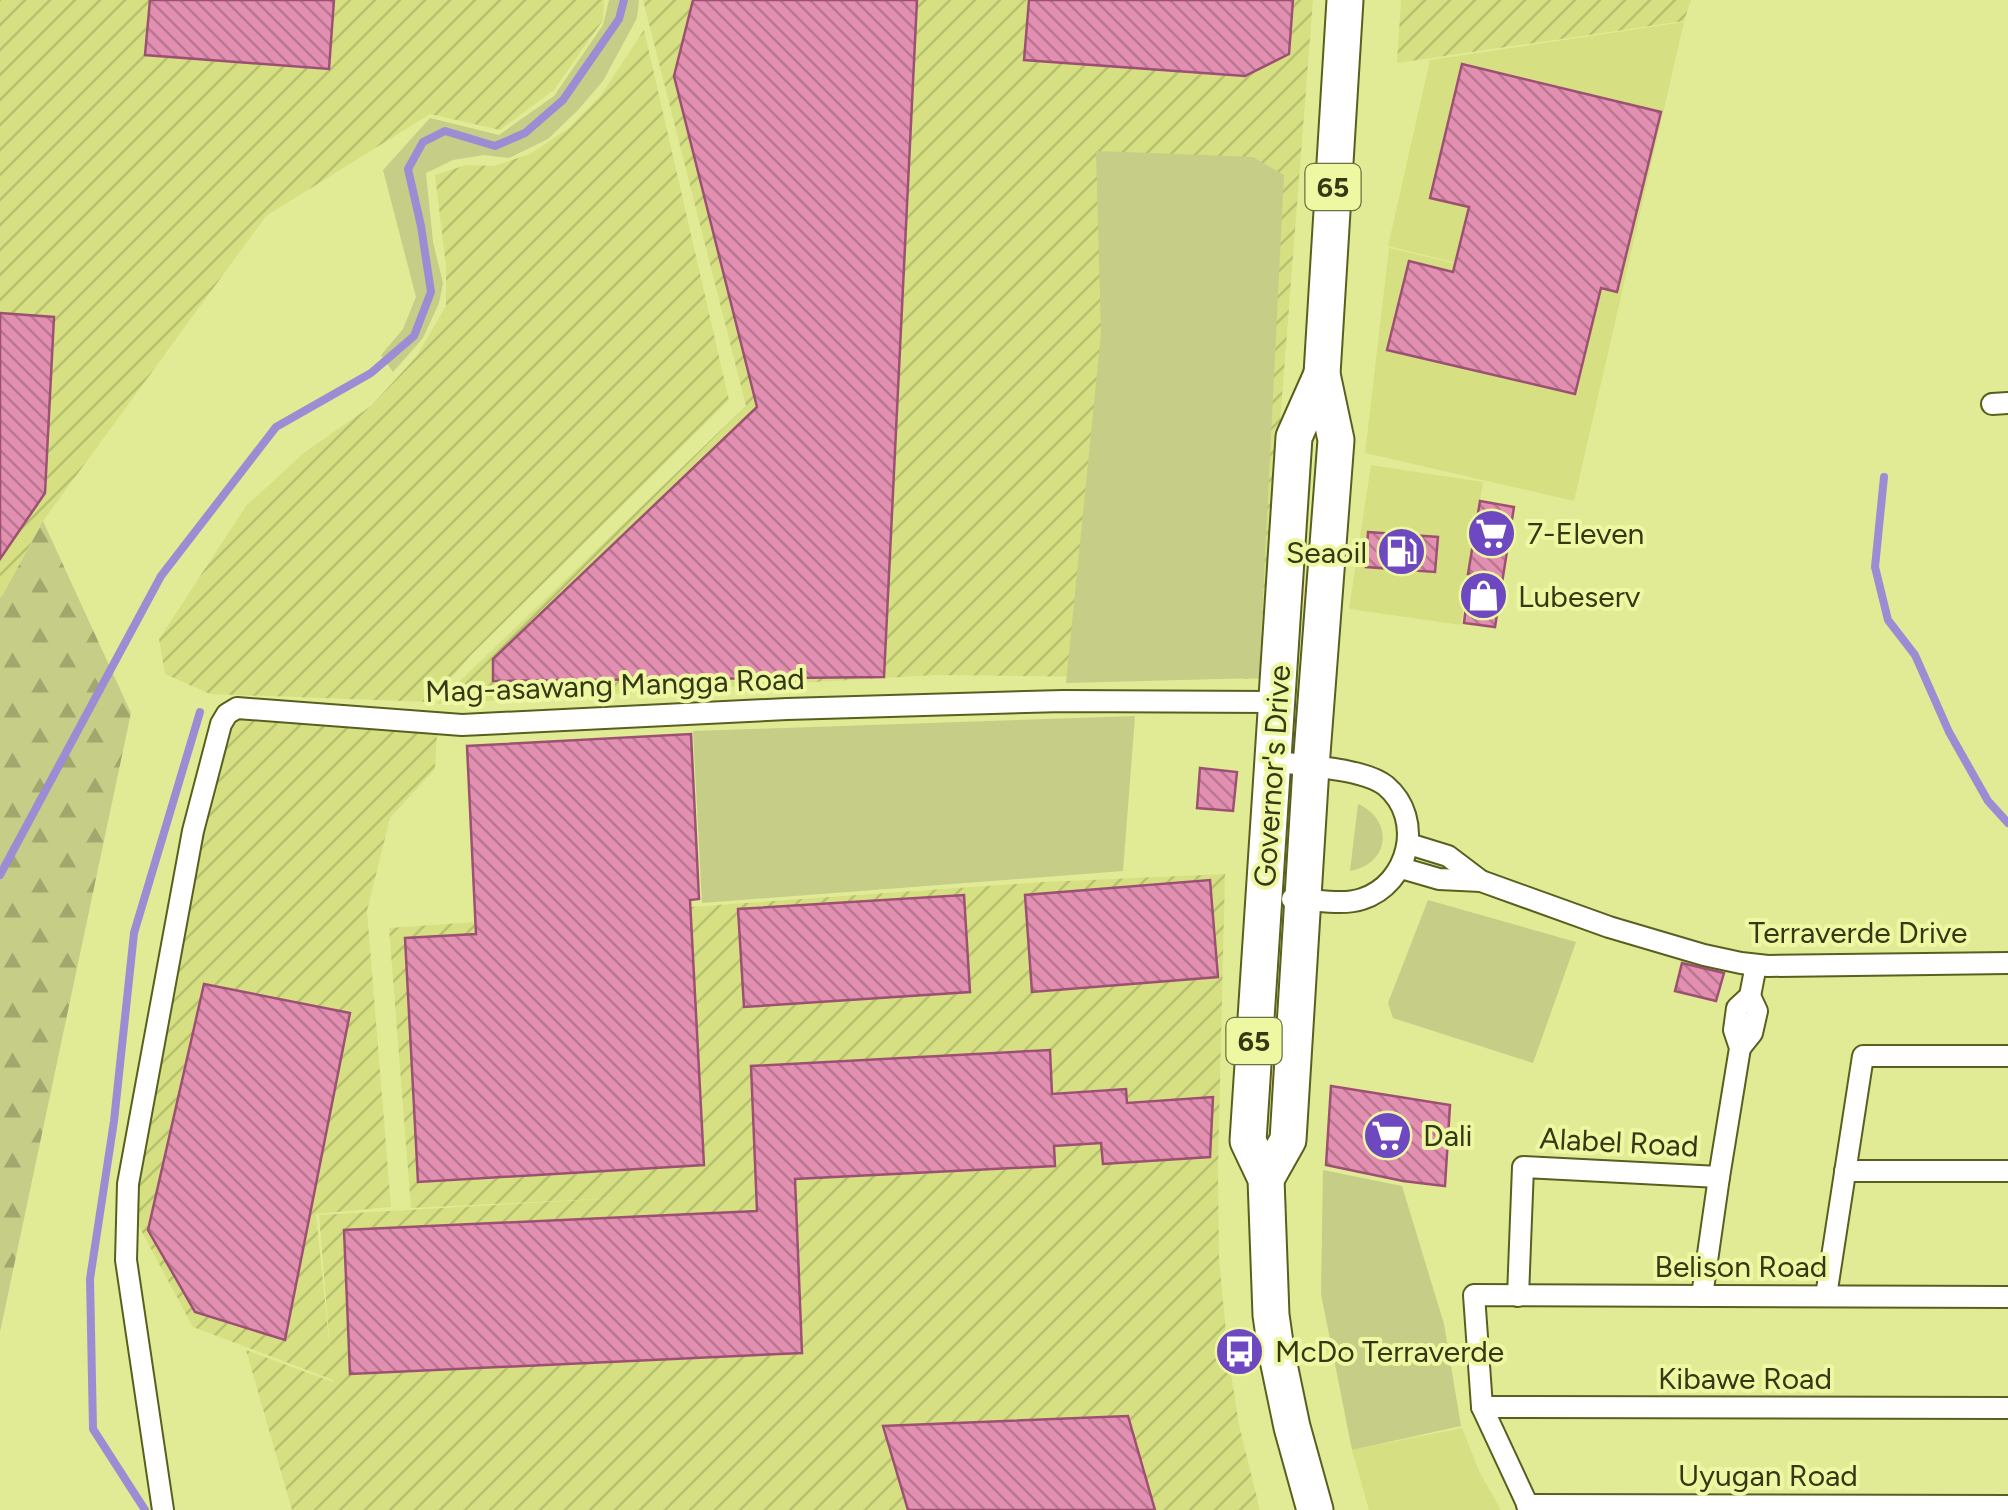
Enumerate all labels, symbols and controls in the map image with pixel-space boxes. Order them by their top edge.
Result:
road number: 65 [1306,164,1360,210]
supermarket icon: 7-Eleven [1466,507,1518,559]
place label: 7-Eleven [1527,515,1644,552]
fuel station icon: Seaoil [1376,526,1428,578]
place label: Seaoil [1286,534,1367,571]
shop icon: Lubeserv [1457,570,1509,622]
place label: Lubeserv [1518,578,1641,615]
street label: Mag-asawang Mangga Road [425,660,805,710]
street label: Governor's Drive [1246,664,1298,888]
street label: Terraverde Drive [1749,914,1967,951]
road number: 65 [1226,1018,1282,1064]
supermarket icon: Dali [1362,1109,1414,1161]
place label: Dali [1423,1117,1473,1154]
street label: Alabel Road [1539,1119,1699,1165]
street label: Belison Road [1655,1248,1827,1285]
bus stop icon: McDo Terraverde [1214,1325,1266,1377]
place label: McDo Terraverde [1275,1333,1504,1370]
street label: Kibawe Road [1658,1360,1832,1397]
street label: Uyugan Road [1678,1457,1858,1494]

